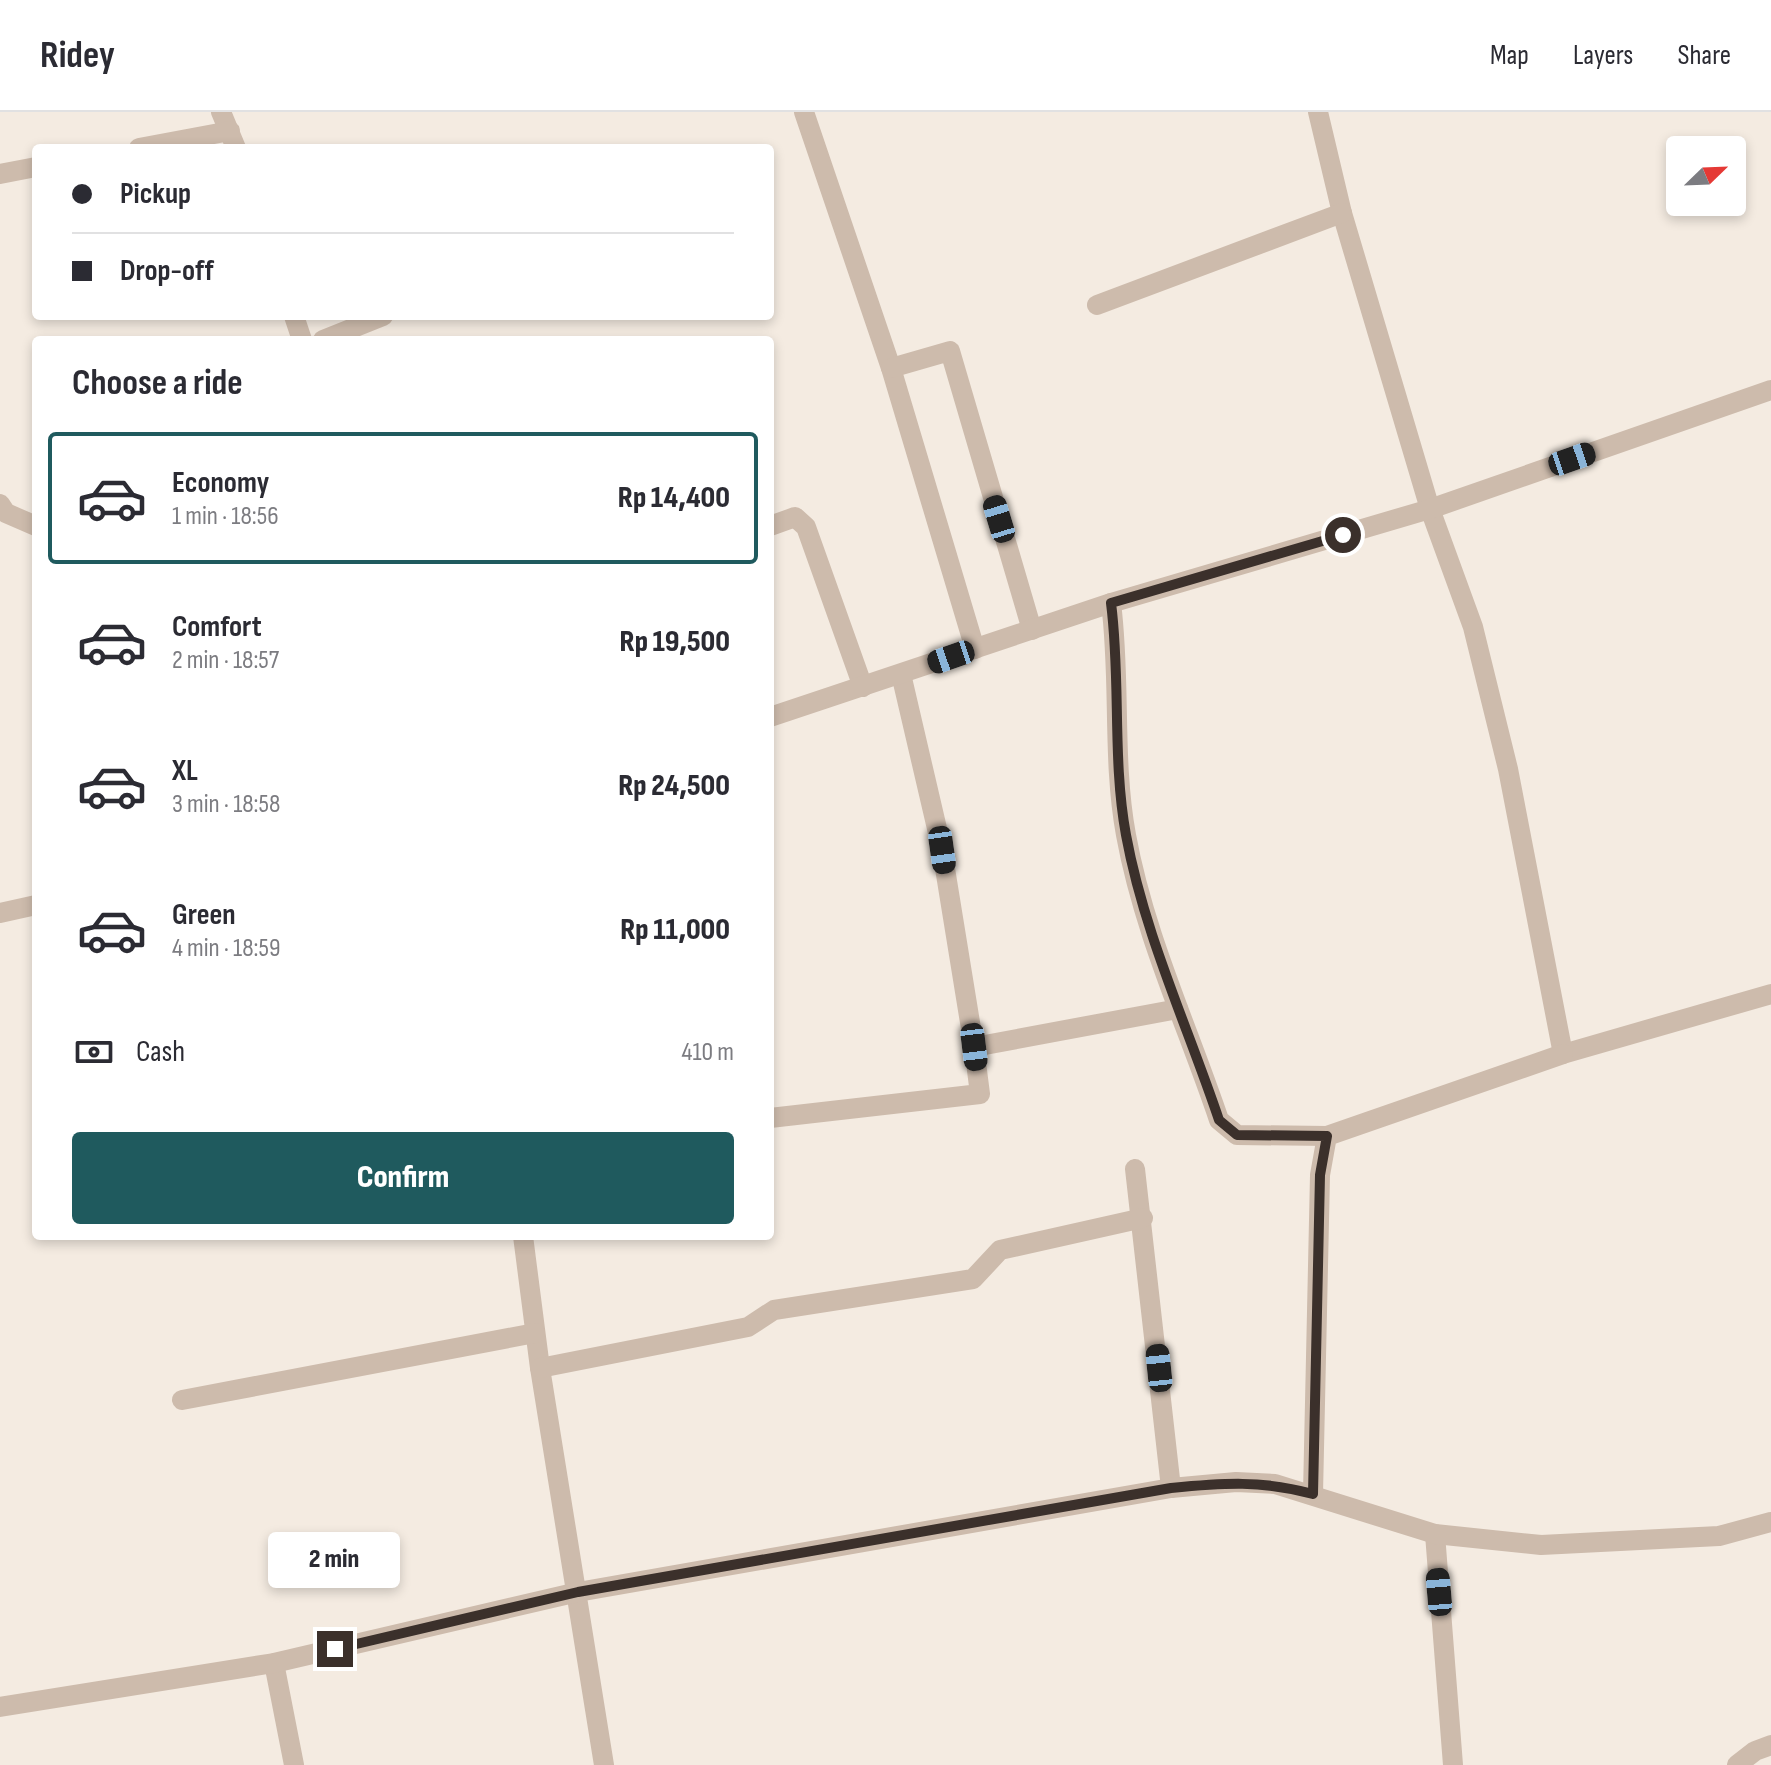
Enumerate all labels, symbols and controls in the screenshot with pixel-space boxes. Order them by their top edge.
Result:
text: Ridey [40,33,115,78]
text: Map [1490,39,1529,72]
text: Layers [1573,39,1633,72]
text: Share [1677,39,1731,72]
north arrow [1666,136,1746,216]
map controls [1666,136,1746,216]
text: Pickup [120,176,191,212]
text: Drop-off [120,253,214,289]
text: Choose a ride [72,362,243,405]
car [1545,440,1599,478]
icon: car [76,462,148,534]
text: Economy [172,465,269,501]
text: Rp 14,400 [618,480,730,516]
car [981,493,1017,545]
text: 1 min · 18:56 [172,501,279,532]
route start [1325,517,1361,553]
icon: car [76,606,148,678]
text: Comfort [172,609,262,645]
text: Rp 19,500 [620,624,730,660]
car [924,638,978,676]
text: 2 min · 18:57 [172,645,279,676]
icon: car [76,750,148,822]
text: XL [172,753,198,789]
text: Rp 24,500 [618,768,730,804]
text: 3 min · 18:58 [172,789,280,820]
car [927,825,957,875]
icon: car [76,894,148,966]
text: Green [172,897,236,933]
text: Rp 11,000 [620,912,730,948]
text: 4 min · 18:59 [172,933,280,964]
car [959,1022,989,1072]
icon: cash [72,1030,116,1074]
text: Cash [136,1034,185,1070]
text: 410 m [682,1037,734,1068]
button: Confirm [72,1132,734,1224]
car [1145,1343,1173,1393]
callout: 2 min [269,1533,401,1589]
text: 2 min [309,1544,359,1575]
car [1425,1567,1453,1617]
route end [317,1631,353,1667]

